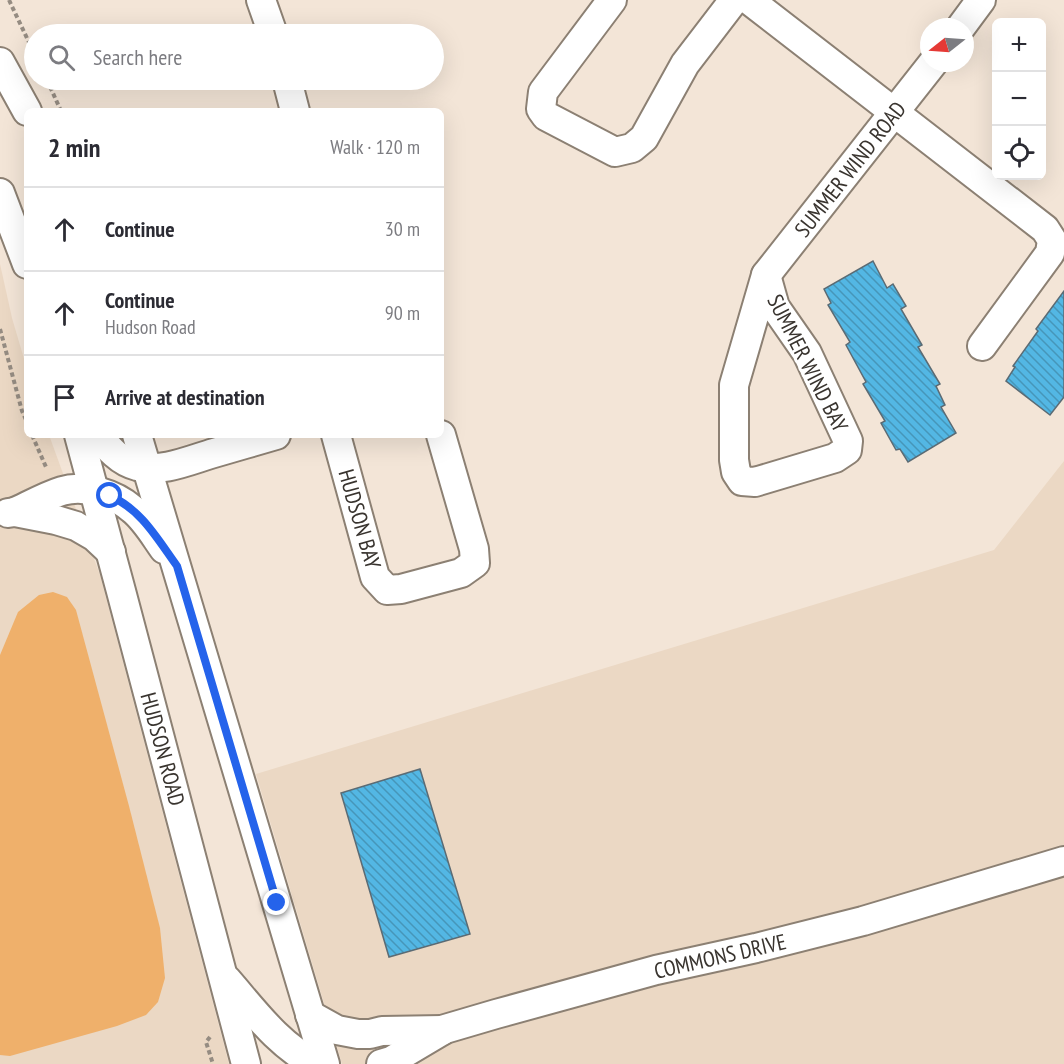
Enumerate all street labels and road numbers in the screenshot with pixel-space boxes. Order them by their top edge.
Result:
street label: SUMMER WIND ROAD [788,95,912,243]
street label: SUMMER WIND BAY [761,290,855,436]
street label: HUDSON BAY [332,466,388,572]
street label: HUDSON ROAD [134,689,192,809]
street label: COMMONS DRIVE [651,927,789,985]

